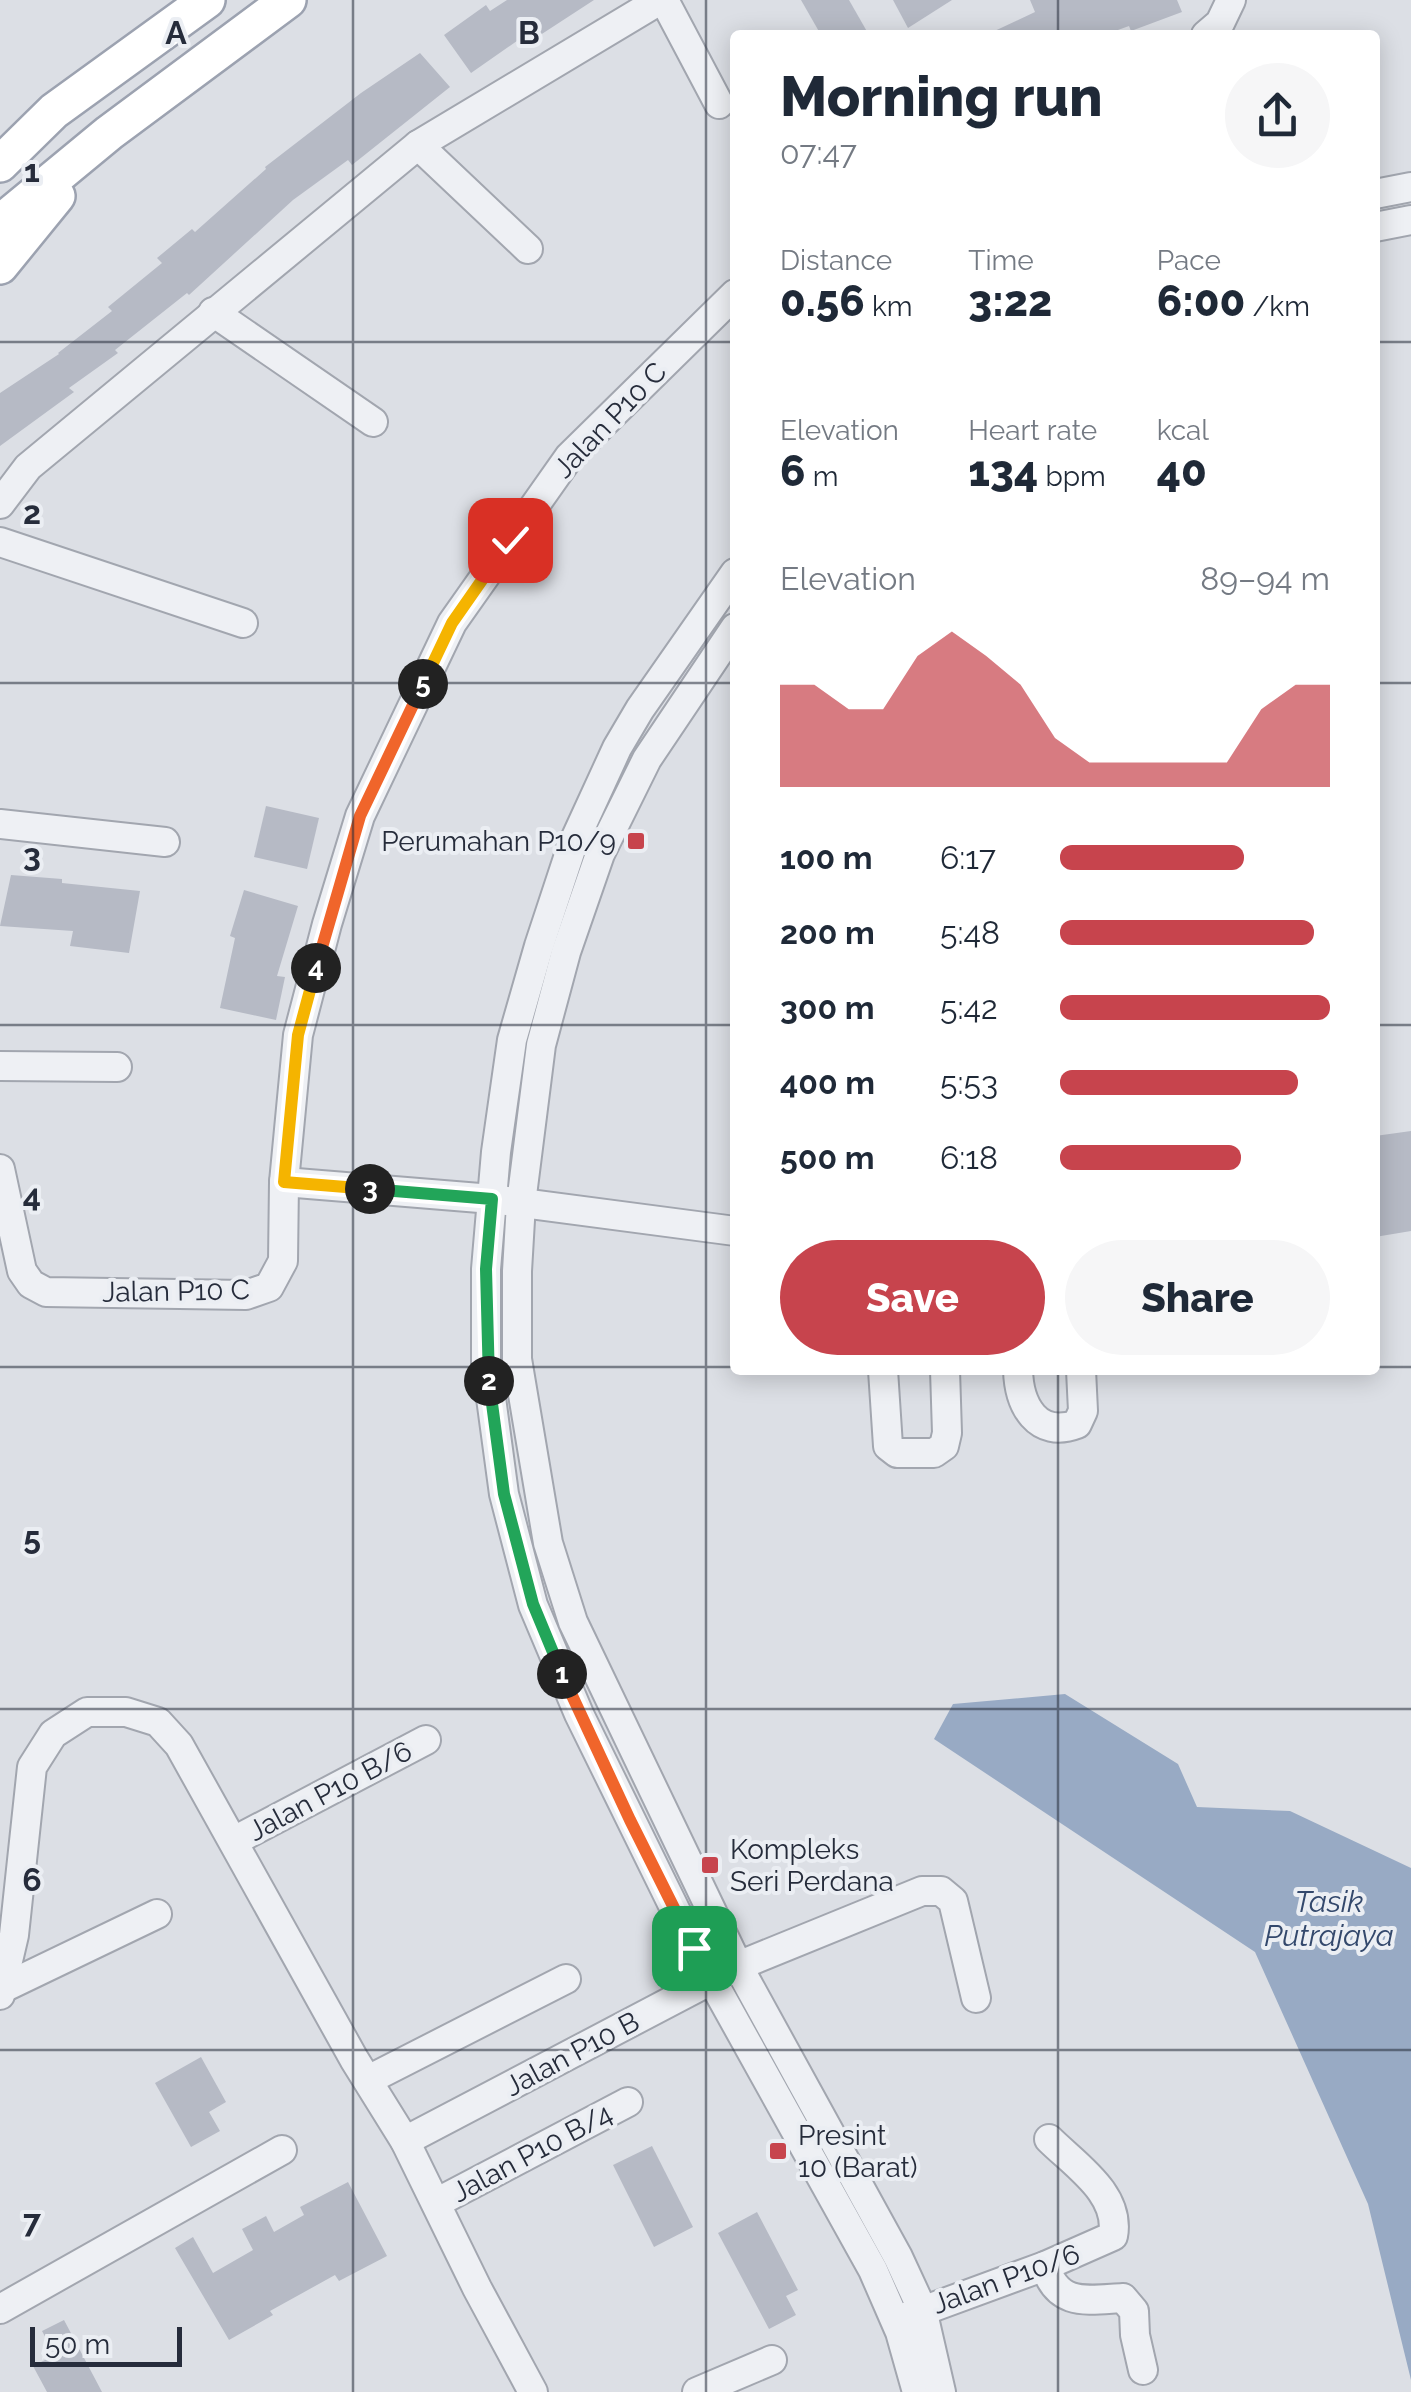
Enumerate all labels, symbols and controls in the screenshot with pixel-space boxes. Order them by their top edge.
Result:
text: A [165,14,187,51]
text: B [518,14,540,51]
button: share [1225,63,1330,168]
text: Morning run [780,64,1103,129]
text: 07:47 [780,134,857,171]
text: 1 [24,152,40,189]
text: Distance [780,244,892,277]
text: Time [968,244,1034,277]
text: Pace [1157,244,1221,277]
text: 0.56 [780,277,865,326]
text: 3:22 [968,277,1052,326]
text: 6:00 [1157,277,1245,326]
text: km [865,290,913,323]
text: /km [1245,290,1310,323]
street label: Jalan P10 C [547,355,673,485]
text: Elevation [780,414,899,447]
text: Heart rate [968,414,1097,447]
text: kcal [1157,414,1209,447]
text: 6 [780,447,806,496]
text: 134 [968,447,1038,496]
text: 40 [1157,447,1207,496]
text: m [806,460,838,493]
text: bpm [1038,460,1106,493]
text: 2 [23,494,41,531]
pin [468,498,553,583]
icon: check [483,513,538,568]
text: Elevation [780,560,916,597]
text: 89–94 m [1200,560,1330,597]
pin: 5 [398,659,448,709]
text: 5 [415,667,431,700]
place label: Perumahan P10/9 [381,825,616,858]
marker: Perumahan P10/9 [625,830,647,852]
text: 3 [23,836,41,873]
text: 100 m [780,839,873,876]
text: 6:17 [940,839,996,876]
text: 200 m [780,914,875,951]
text: 5:48 [940,914,1000,951]
pin: 4 [291,943,341,993]
text: 4 [308,951,324,984]
text: 300 m [780,989,875,1026]
text: 5:42 [940,989,998,1026]
text: 400 m [780,1064,875,1101]
text: 5:53 [940,1064,998,1101]
text: 500 m [780,1139,875,1176]
text: 6:18 [940,1139,998,1176]
pin: 3 [345,1164,395,1214]
text: 3 [362,1172,378,1205]
text: 4 [23,1177,41,1214]
button: Save [780,1240,1045,1355]
button: Share [1065,1240,1330,1355]
street label: Jalan P10 C [102,1273,250,1309]
pin: 2 [464,1356,514,1406]
text: 2 [481,1364,497,1397]
text: 5 [23,1519,41,1556]
pin: 1 [537,1649,587,1699]
text: 1 [555,1657,569,1690]
street label: Jalan P10 B/6 [243,1734,417,1848]
place label: Kompleks Seri Perdana [730,1833,894,1898]
marker: Kompleks Seri Perdana [699,1854,721,1876]
text: 6 [22,1861,42,1898]
water label: Tasik Putrajaya [1264,1884,1394,1953]
pin [652,1906,737,1991]
icon: arrive [667,1921,722,1976]
street label: Jalan P10 B [499,2005,645,2103]
street label: Jalan P10 B/4 [446,2097,618,2209]
place label: Presint 10 (Barat) [798,2119,918,2184]
marker: Presint 10 (Barat) [767,2140,789,2162]
text: 7 [23,2203,41,2240]
street label: Jalan P10/6 [928,2237,1084,2321]
scale bar [30,2322,182,2366]
text: 50 m [45,2328,110,2361]

